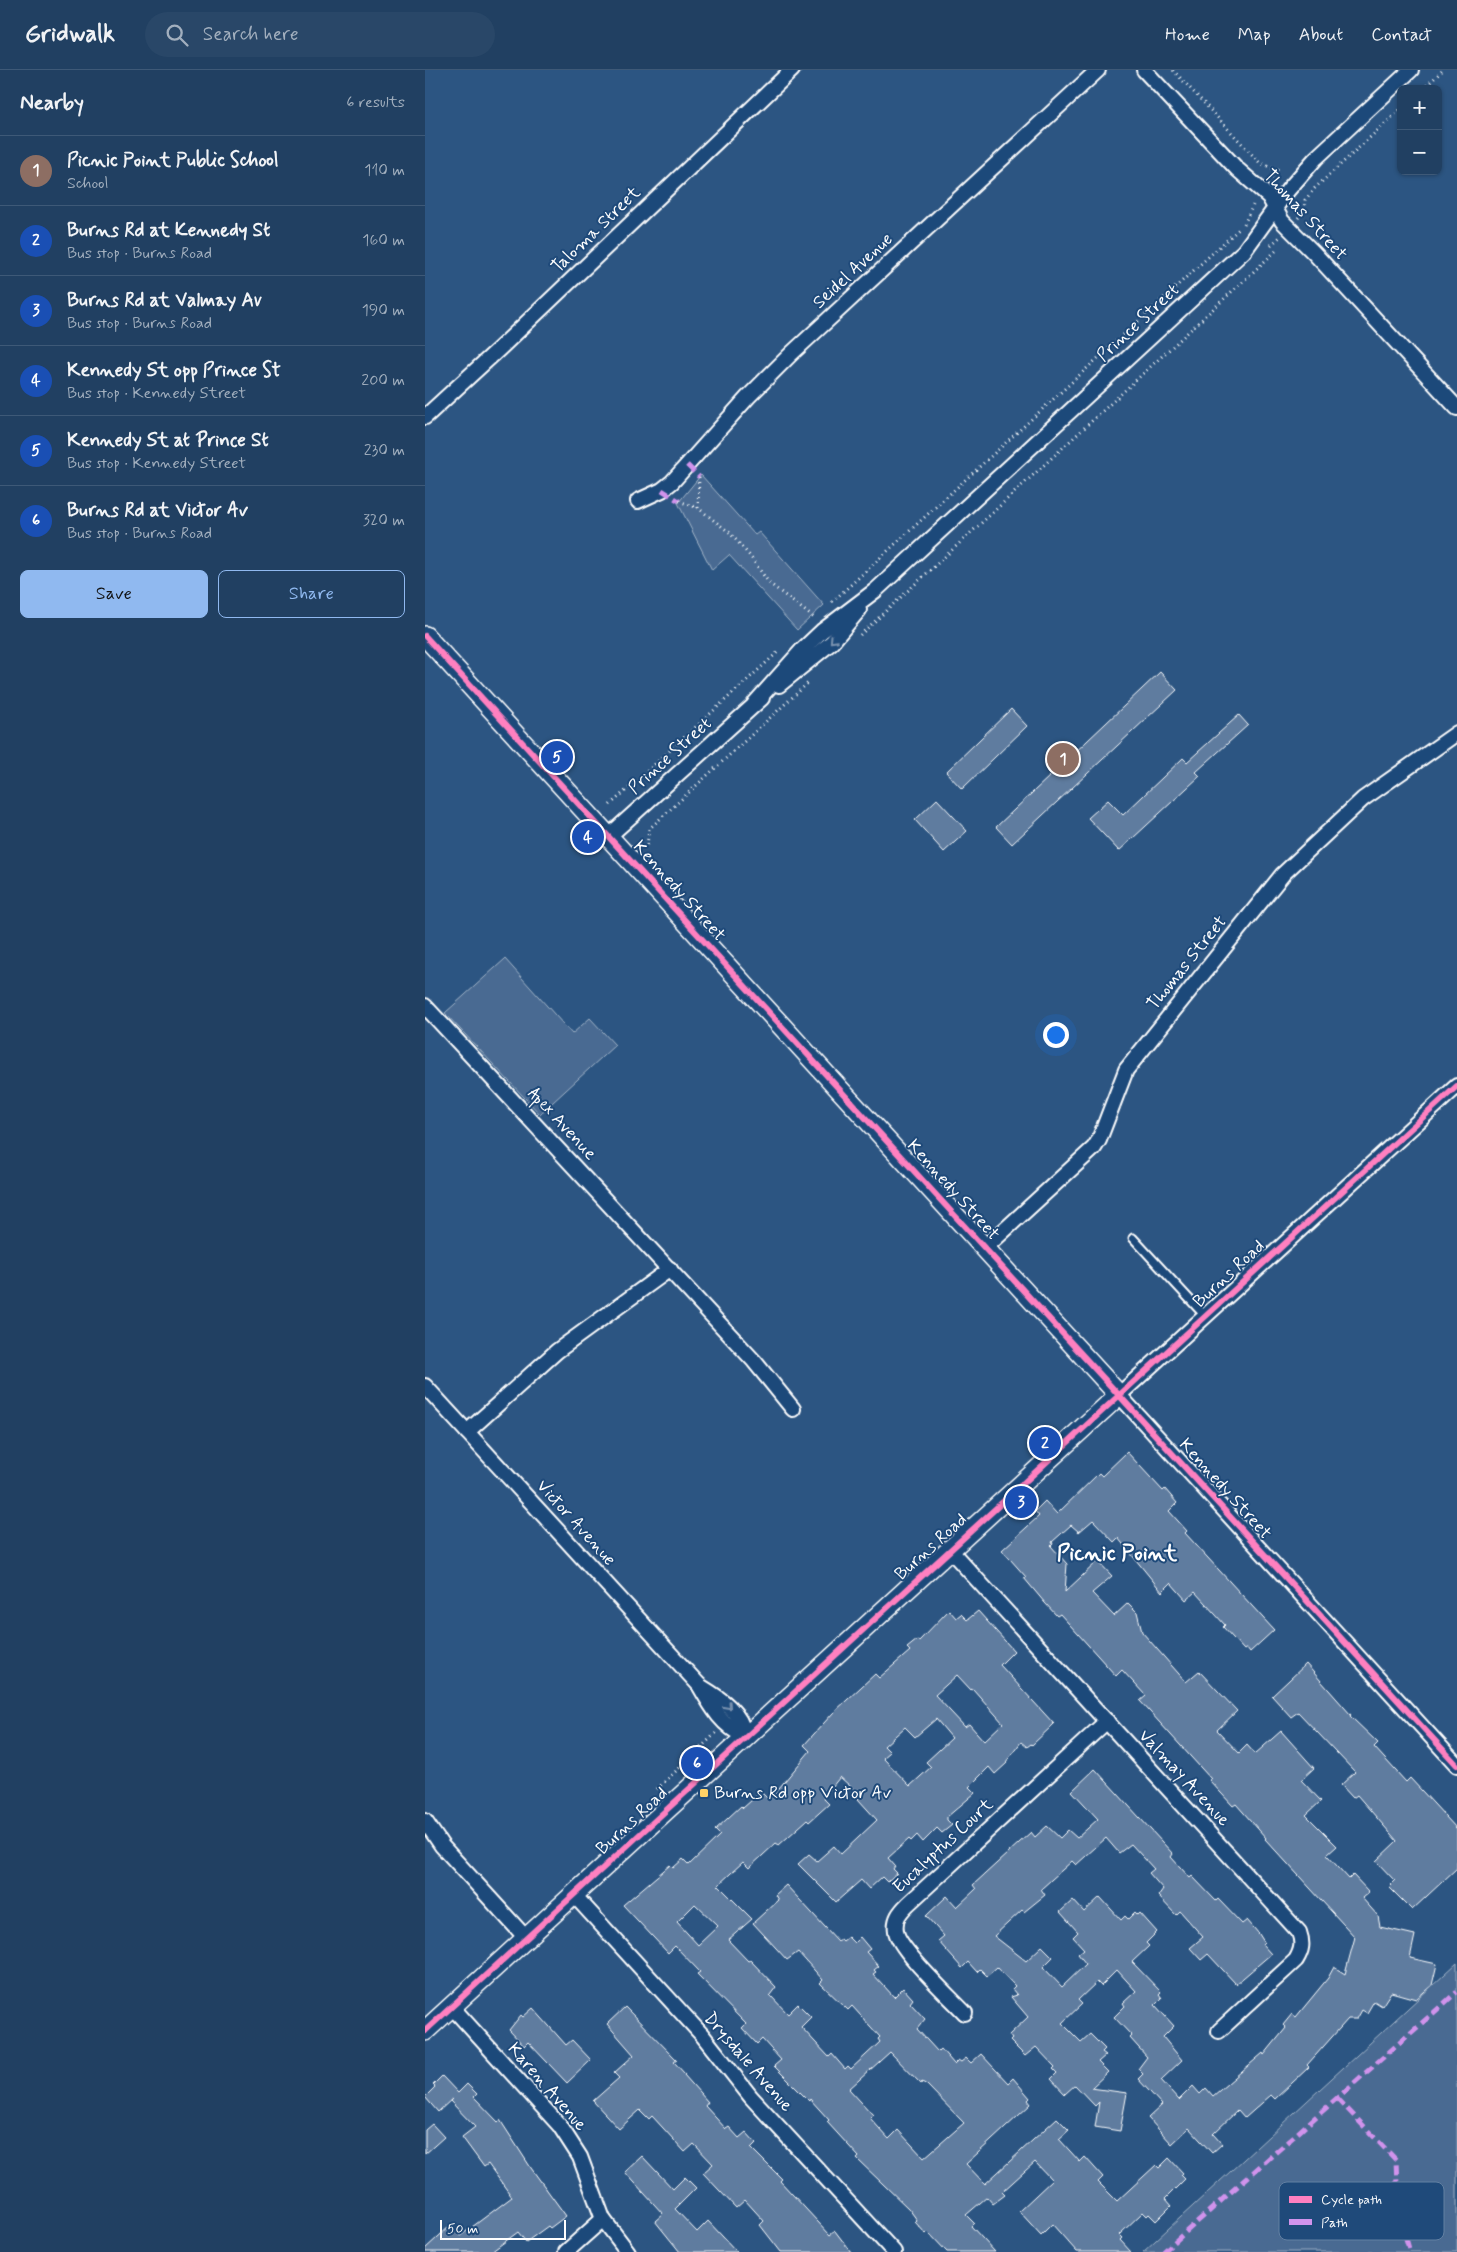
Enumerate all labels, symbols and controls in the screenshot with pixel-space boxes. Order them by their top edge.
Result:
search box [145,12,495,57]
text: Gridwalk [25,19,115,50]
icon: search [163,21,191,49]
text: Search here [203,22,298,47]
text: Home [1165,23,1210,47]
text: Map [1238,23,1271,47]
text: About [1299,23,1343,47]
text: Contact [1371,23,1432,47]
map controls [1397,85,1442,175]
button: + [1397,85,1442,130]
text: Nearby [20,89,84,117]
text: 6 results [346,92,405,113]
button: − [1397,130,1442,175]
text: Picnic Point Public School [67,148,278,173]
text: 1 [32,160,40,181]
text: 110 m [364,160,405,181]
street label: Thomas Street [1258,164,1352,266]
text: School [67,173,108,194]
street label: Taloma Street [546,181,646,279]
text: Burns Rd at Kennedy St [67,218,270,243]
street label: Seidel Avenue [808,228,898,314]
text: 2 [32,230,40,251]
text: 160 m [362,230,405,251]
text: Bus stop · Burns Road [67,243,212,264]
street label: Prince Street [1092,278,1185,367]
text: Burns Rd at Valmay Av [67,288,262,313]
text: 3 [32,300,40,321]
text: 190 m [362,300,405,321]
text: Bus stop · Burns Road [67,313,212,334]
text: Kennedy St opp Prince St [67,358,281,383]
text: 4 [31,370,41,391]
text: 200 m [361,370,405,391]
text: Bus stop · Kennedy Street [67,383,246,404]
text: Kennedy St at Prince St [67,428,269,453]
text: 5 [31,440,41,461]
text: 230 m [364,440,405,461]
text: Bus stop · Kennedy Street [67,453,246,474]
text: Burns Rd at Victor Av [67,498,248,523]
text: 6 [32,510,40,531]
text: 320 m [363,510,405,531]
text: Bus stop · Burns Road [67,523,212,544]
button: Save [20,570,208,618]
button: Share [218,570,405,618]
one-way arrow [830,635,839,644]
street label: Prince Street [623,712,717,800]
pin: 5 [541,738,573,776]
pin: 1 [1047,740,1079,778]
pin: 4 [572,818,604,856]
street label: Kennedy Street [627,835,731,947]
street label: Thomas Street [1141,911,1233,1015]
your location [1043,1022,1069,1048]
street label: Apex Avenue [521,1083,602,1166]
street label: Kennedy Street [901,1134,1005,1246]
street label: Burns Road [1188,1235,1270,1313]
pin: 2 [1029,1424,1061,1462]
street label: Kennedy Street [1173,1433,1277,1545]
street label: Victor Avenue [531,1475,621,1571]
pin: 3 [1005,1483,1037,1521]
street label: Burns Road [890,1508,972,1586]
district label: Picnic Point [1057,1540,1178,1568]
one-way arrow [723,1701,732,1710]
street label: Valmay Avenue [1133,1724,1235,1832]
pin: 6 [681,1744,713,1782]
place label: Burns Rd opp Victor Av [714,1781,892,1805]
street label: Burns Road [591,1782,673,1860]
marker: Burns Rd opp Victor Av [698,1787,710,1799]
street label: Eucalyptus Court [888,1793,999,1899]
street label: Drysdale Avenue [698,2007,798,2117]
street label: Karen Avenue [502,2038,592,2136]
legend [1279,2182,1444,2240]
text: Cycle path [1321,2191,1382,2209]
text: Path [1321,2214,1348,2232]
scale bar [440,2217,566,2240]
text: 50 m [447,2220,478,2238]

